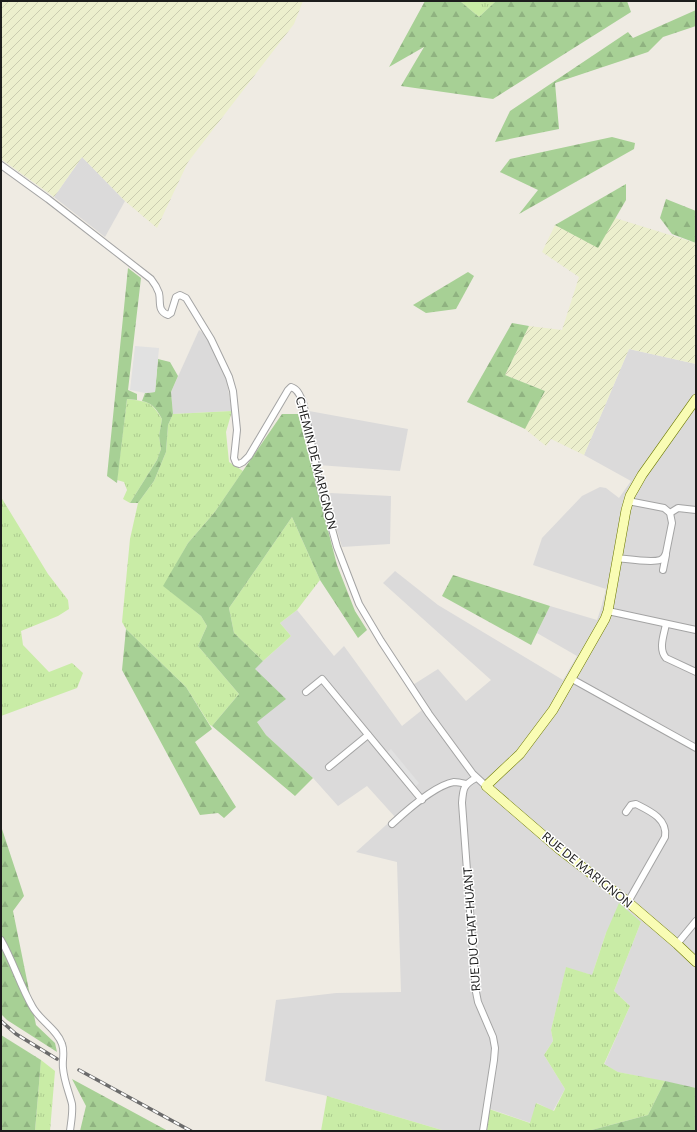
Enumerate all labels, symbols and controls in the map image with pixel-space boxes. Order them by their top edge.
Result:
street label: CHEMIN DE MARIGNON [294,395,340,531]
street label: RUE DE MARIGNON [540,829,636,910]
street label: RUE DU CHAT-HUANT [460,866,482,992]

